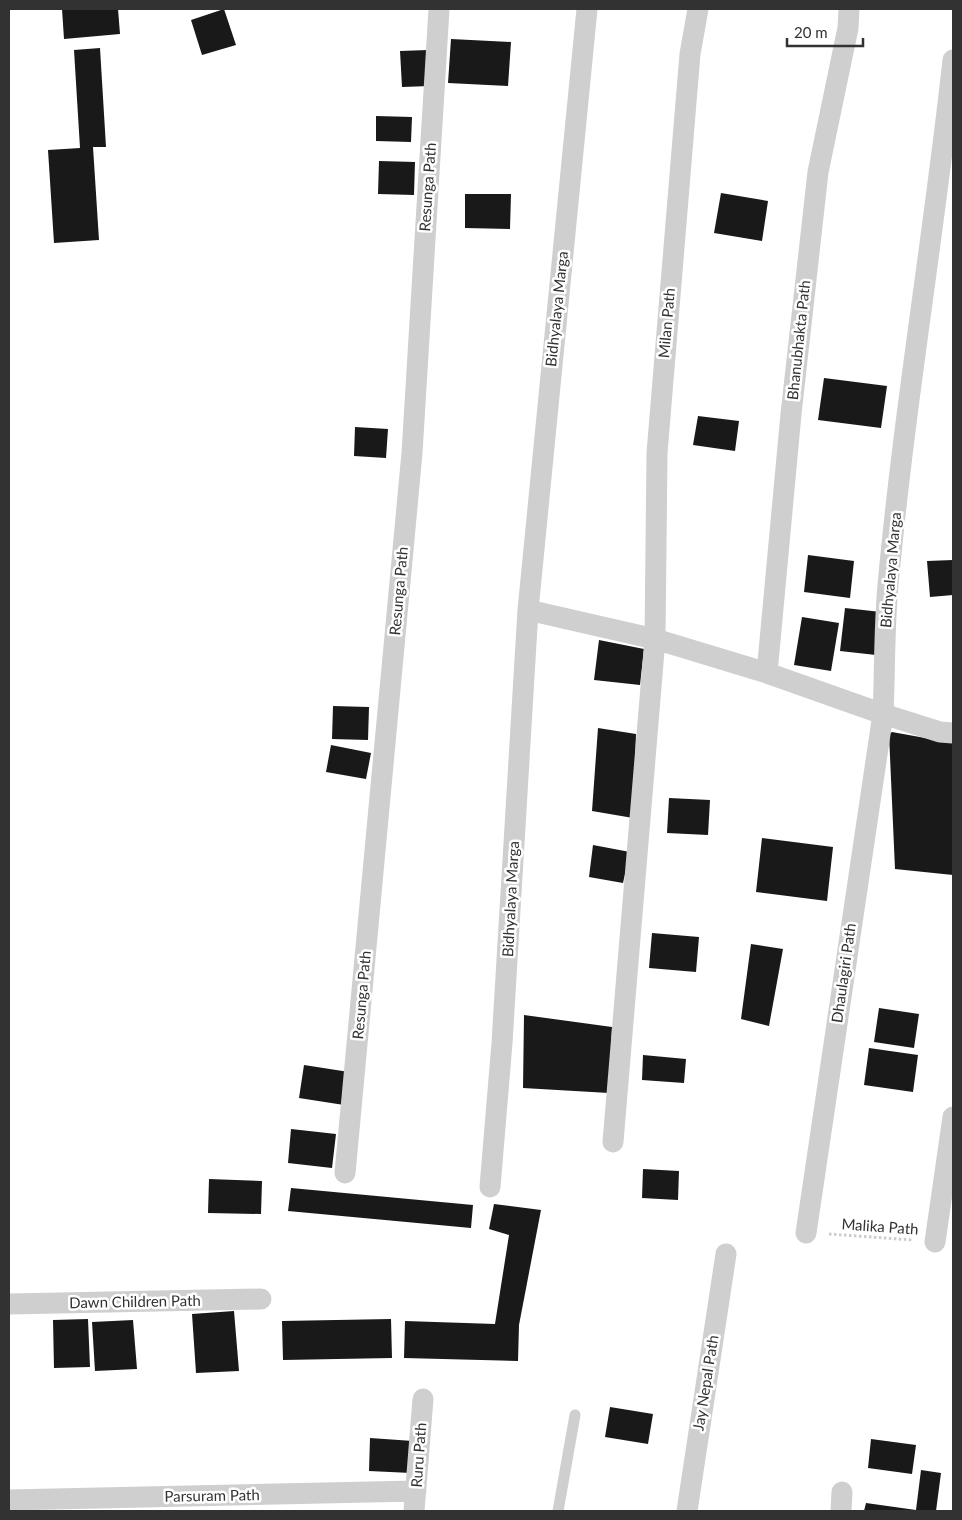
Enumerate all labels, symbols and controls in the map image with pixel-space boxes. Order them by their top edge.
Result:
scale bar [787,15,863,47]
text: 20 m [794,23,828,41]
street label: Resunga Path [415,142,439,232]
street label: Bidhyalaya Marga [541,250,571,368]
street label: Bhanubhakta Path [783,279,813,401]
street label: Milan Path [654,287,678,359]
street label: Bidhyalaya Marga [876,511,904,629]
street label: Resunga Path [385,546,411,636]
street label: Bidhyalaya Marga [498,840,522,957]
street label: Dhaulagiri Path [827,922,859,1024]
street label: Resunga Path [348,950,374,1040]
street label: Malika Path [841,1214,919,1238]
street label: Dawn Children Path [69,1291,201,1311]
street label: Jay Nepal Path [689,1334,721,1432]
street label: Ruru Path [407,1422,429,1488]
street label: Parsuram Path [164,1485,260,1505]

